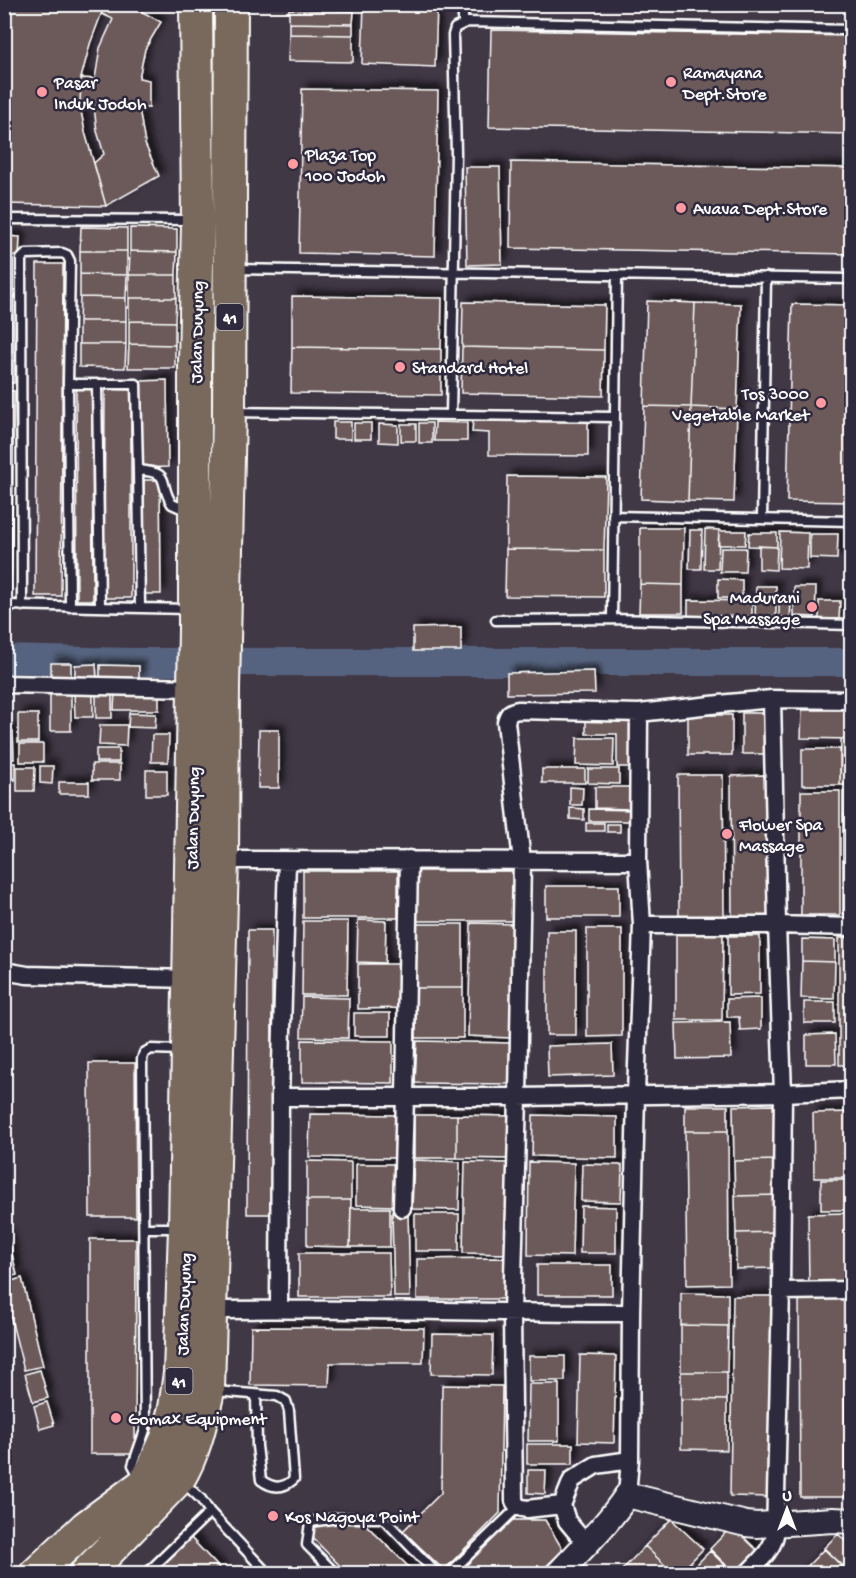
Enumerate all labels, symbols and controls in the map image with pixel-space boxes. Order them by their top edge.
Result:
place label: Ramayana Dept.Store [682,64,767,106]
place label: Pasar Induk Jodoh [53,74,147,116]
marker: Ramayana Dept.Store [664,75,678,89]
marker: Pasar Induk Jodoh [35,85,49,99]
place label: Plaza Top 100 Jodoh [304,146,386,188]
marker: Plaza Top 100 Jodoh [286,157,300,171]
place label: Avava Dept.Store [693,200,828,221]
marker: Avava Dept.Store [674,201,688,215]
street label: Jalan Duyung [187,281,210,384]
road number: 41 [216,304,244,330]
place label: Standard Hotel [412,359,528,380]
marker: Standard Hotel [393,360,407,374]
place label: Tos 3000 Vegetable Market [671,385,811,427]
marker: Tos 3000 Vegetable Market [814,396,828,410]
place label: Madurani Spa Massage [703,589,801,631]
marker: Madurani Spa Massage [805,600,819,614]
street label: Jalan Duyung [183,767,206,870]
place label: Flower Spa Massage [738,816,824,858]
marker: Flower Spa Massage [720,827,734,841]
street label: Jalan Duyung [173,1252,198,1356]
road number: 41 [166,1368,192,1394]
place label: Gomax Equipment [128,1410,268,1431]
marker: Gomax Equipment [109,1411,123,1425]
north arrow [757,1479,817,1539]
text: U [782,1488,792,1507]
place label: Kos Nagoya Point [285,1508,420,1529]
marker: Kos Nagoya Point [266,1509,280,1523]

